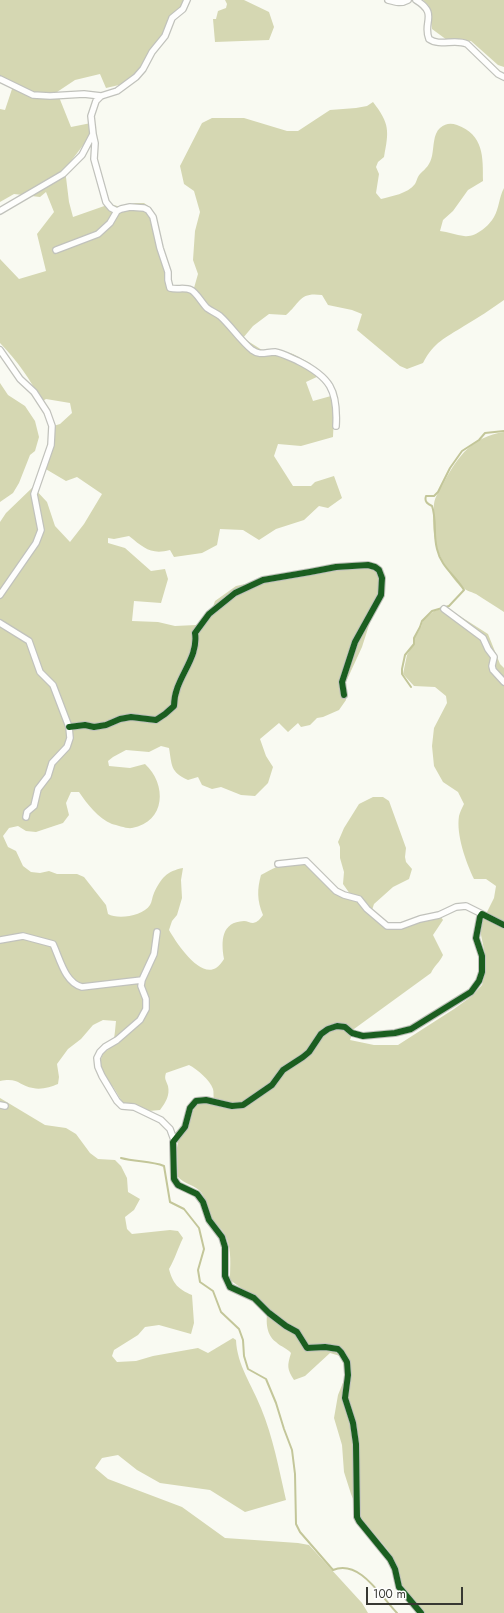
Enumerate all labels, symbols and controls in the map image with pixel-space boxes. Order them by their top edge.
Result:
scale bar [368,1579,465,1605]
text: 100 m [373,1585,406,1603]

